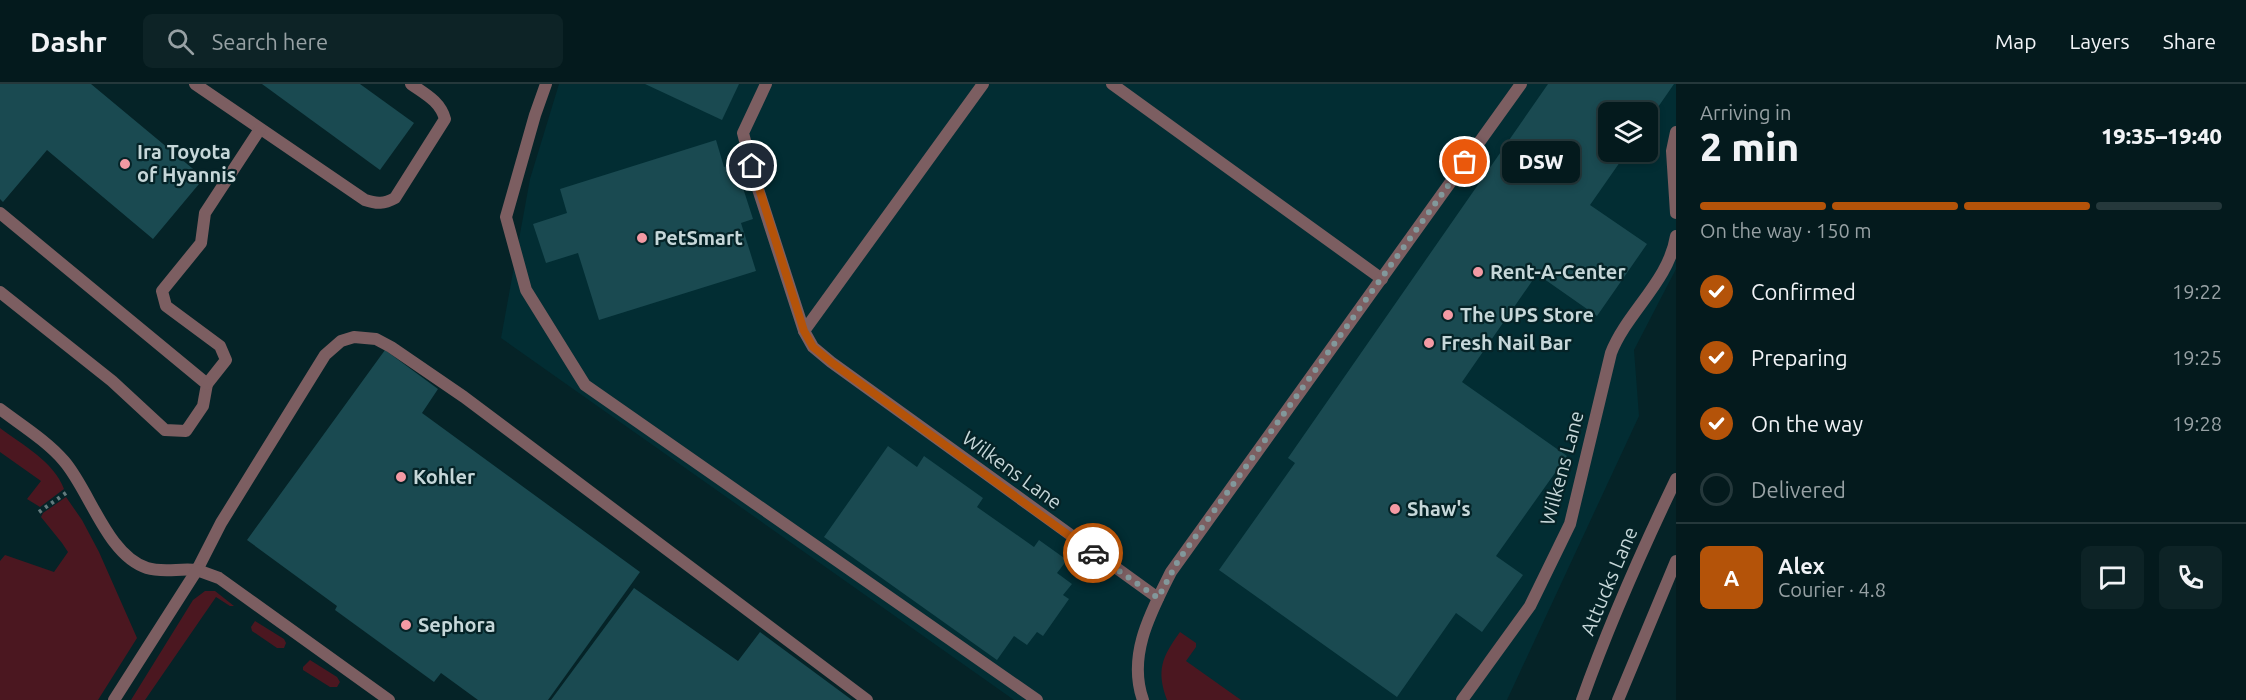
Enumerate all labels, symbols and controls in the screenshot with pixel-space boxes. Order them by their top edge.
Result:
search box [143,14,563,68]
icon: search [164,25,197,58]
text: Dashr [30,26,107,57]
text: Search here [212,29,328,54]
text: Map [1995,29,2036,53]
text: Layers [2069,29,2130,53]
text: Share [2163,29,2216,53]
text: Arriving in [1700,101,1791,124]
map controls [1598,102,1658,162]
button: layers [1598,102,1658,162]
text: 19:35–19:40 [2101,123,2222,148]
text: 2 min [1700,125,1799,168]
pin [1439,136,1490,187]
place label: Ira Toyota of Hyannis [137,140,236,186]
pin [726,140,777,191]
callout: DSW [1501,141,1579,183]
icon: bag [1448,145,1481,178]
icon: home [735,149,768,182]
text: DSW [1518,150,1564,173]
marker: Ira Toyota of Hyannis [118,157,132,171]
text: On the way · 150 m [1700,219,1872,242]
place label: PetSmart [654,226,743,249]
marker: PetSmart [635,231,649,245]
place label: Rent-A-Center [1490,260,1626,283]
marker: Rent-A-Center [1471,265,1485,279]
icon: check [1700,275,1733,308]
text: Confirmed [1751,279,1856,304]
text: 19:22 [2172,280,2222,303]
place label: The UPS Store [1460,303,1594,326]
marker: The UPS Store [1441,308,1455,322]
place label: Fresh Nail Bar [1441,331,1573,354]
marker: Fresh Nail Bar [1422,336,1436,350]
icon: check [1700,341,1733,374]
text: Preparing [1751,345,1848,370]
text: 19:25 [2172,346,2222,369]
icon: check [1700,407,1733,440]
street label: Wilkens Lane [1535,408,1588,528]
text: On the way [1751,411,1863,436]
text: 19:28 [2172,412,2222,435]
street label: Wilkens Lane [958,426,1067,513]
place label: Kohler [413,465,476,488]
marker: Kohler [394,470,408,484]
text: Delivered [1751,477,1846,502]
place label: Shaw's [1407,497,1471,520]
marker: Shaw's [1388,502,1402,516]
courier [1063,523,1123,583]
street label: Attucks Lane [1575,523,1642,639]
icon: car [1077,537,1110,570]
button: chat [2081,546,2144,609]
button: phone [2159,546,2222,609]
text: Alex [1778,553,1825,578]
text: A [1724,565,1739,590]
text: Courier · 4.8 [1778,578,1886,601]
place label: Sephora [418,613,496,636]
marker: Sephora [399,618,413,632]

